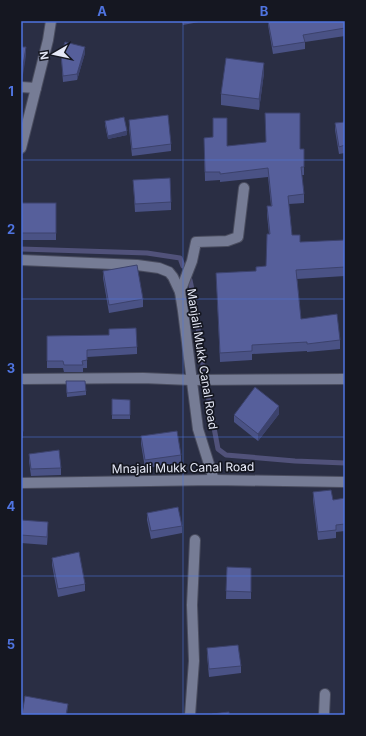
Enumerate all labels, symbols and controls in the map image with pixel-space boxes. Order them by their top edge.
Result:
text: A [97,3,107,19]
text: B [260,3,269,19]
north arrow [34,34,74,74]
text: N [37,50,52,61]
text: 1 [8,83,14,99]
text: 2 [7,221,15,237]
street label: Manjali Mukk Canal Road [184,287,221,430]
text: 3 [7,360,15,376]
street label: Mnajali Mukk Canal Road [112,459,254,476]
text: 4 [7,498,16,514]
text: 5 [7,636,15,652]

